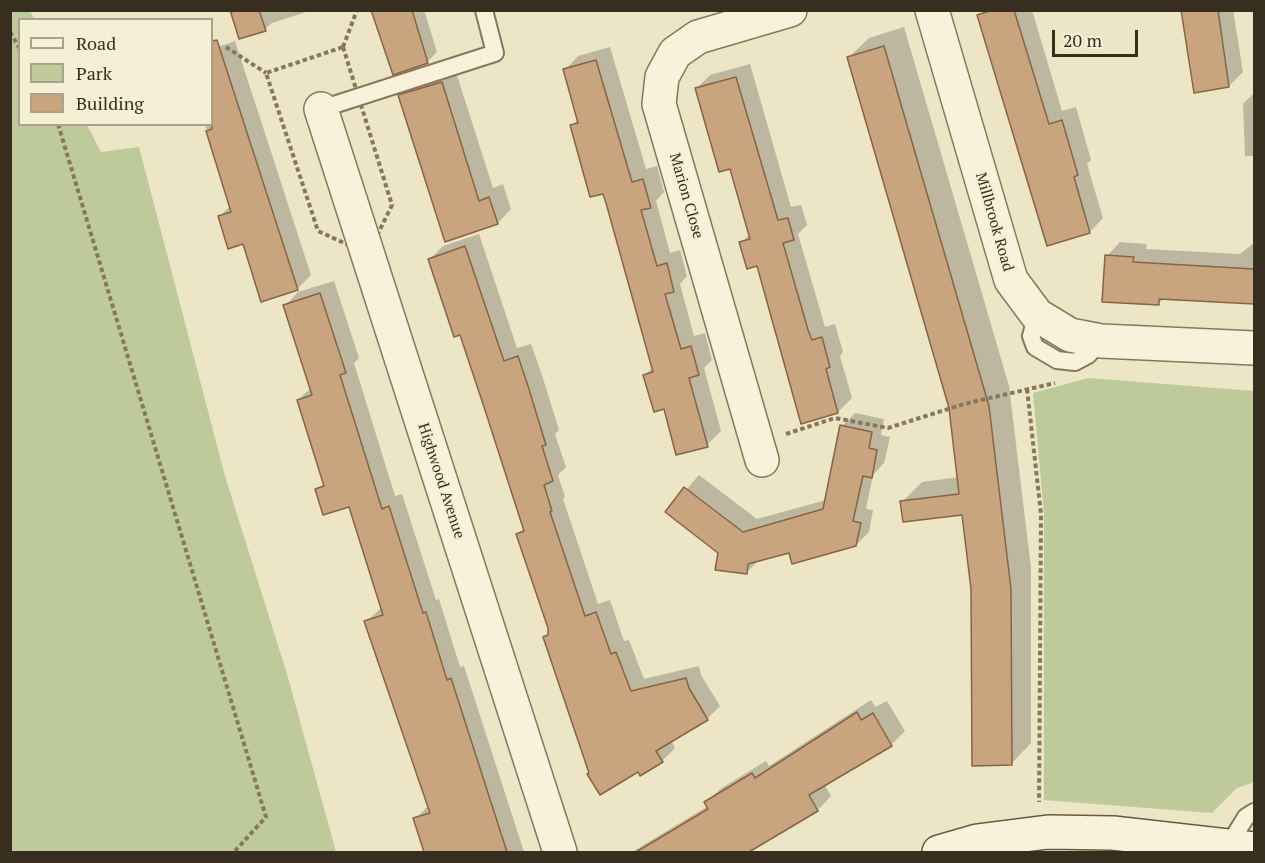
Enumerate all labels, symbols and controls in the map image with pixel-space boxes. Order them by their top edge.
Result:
legend [18,18,213,126]
scale bar [1055,18,1140,56]
text: 20 m [1063,28,1102,52]
text: Road [76,31,116,55]
text: Park [76,61,112,85]
text: Building [76,91,144,115]
street label: Marion Close [665,151,707,241]
street label: Millbrook Road [971,171,1017,273]
street label: Highwood Avenue [414,421,468,541]

